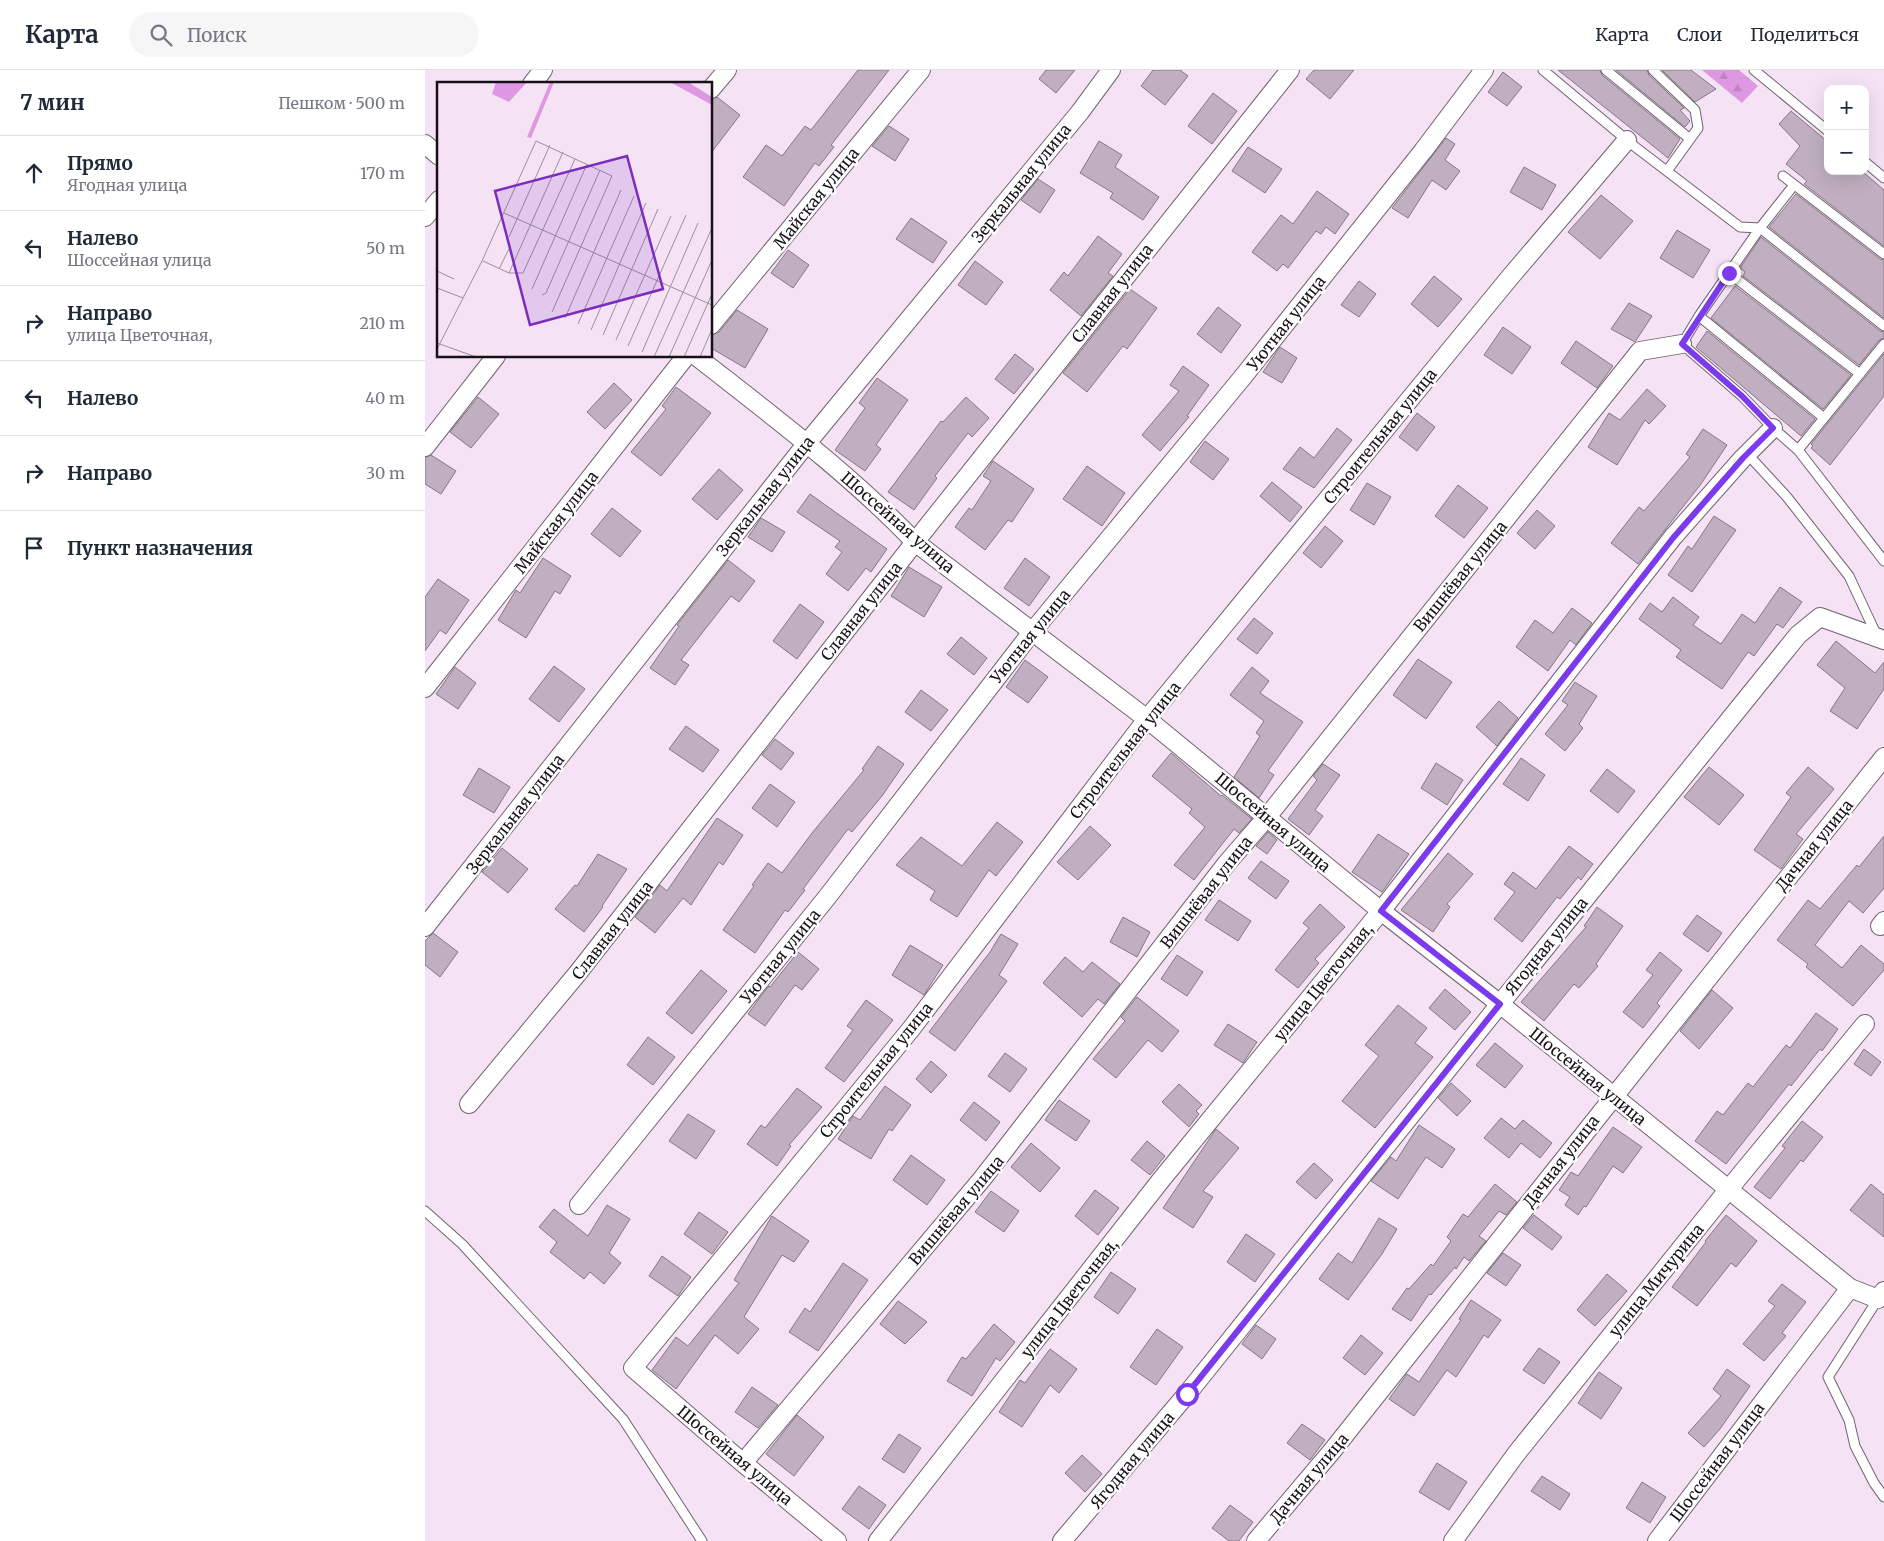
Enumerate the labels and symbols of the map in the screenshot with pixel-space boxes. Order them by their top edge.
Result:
inset map [437,82,713,358]
street label: Зеркальная улица [967,119,1075,246]
street label: Майская улица [769,143,863,253]
street label: Славная улица [1067,239,1157,346]
route end [1718,262,1741,285]
street label: Уютная улица [1242,271,1330,376]
street label: Строительная улица [1319,364,1441,508]
street label: Зеркальная улица [712,432,818,560]
street label: Майская улица [510,466,602,577]
street label: Шоссейная улица [837,467,959,577]
street label: Вишнёвая улица [1409,516,1511,636]
street label: Славная улица [816,557,906,664]
street label: Уютная улица [985,584,1074,688]
street label: Строительная улица [1065,677,1185,823]
street label: Зеркальная улица [462,750,568,878]
street label: Шоссейная улица [1211,768,1335,876]
street label: Дачная улица [1771,795,1857,895]
street label: Вишнёвая улица [1156,831,1256,952]
street label: Славная улица [567,876,657,983]
street label: Ягодная улица [1500,893,1592,999]
street label: Уютная улица [735,904,824,1008]
street label: улица Цветочная, [1269,919,1377,1045]
street label: Строительная улица [815,998,937,1142]
street label: Шоссейная улица [1526,1023,1651,1130]
street label: Дачная улица [1519,1111,1604,1211]
street label: Вишнёвая улица [904,1151,1008,1269]
street label: улица Мичурина [1604,1219,1708,1341]
street label: улица Цветочная, [1016,1234,1122,1362]
route start [1176,1383,1199,1406]
street label: Шоссейная улица [1666,1398,1769,1526]
street label: Шоссейная улица [673,1401,797,1509]
street label: Ягодная улица [1086,1407,1179,1513]
street label: Дачная улица [1265,1428,1353,1527]

